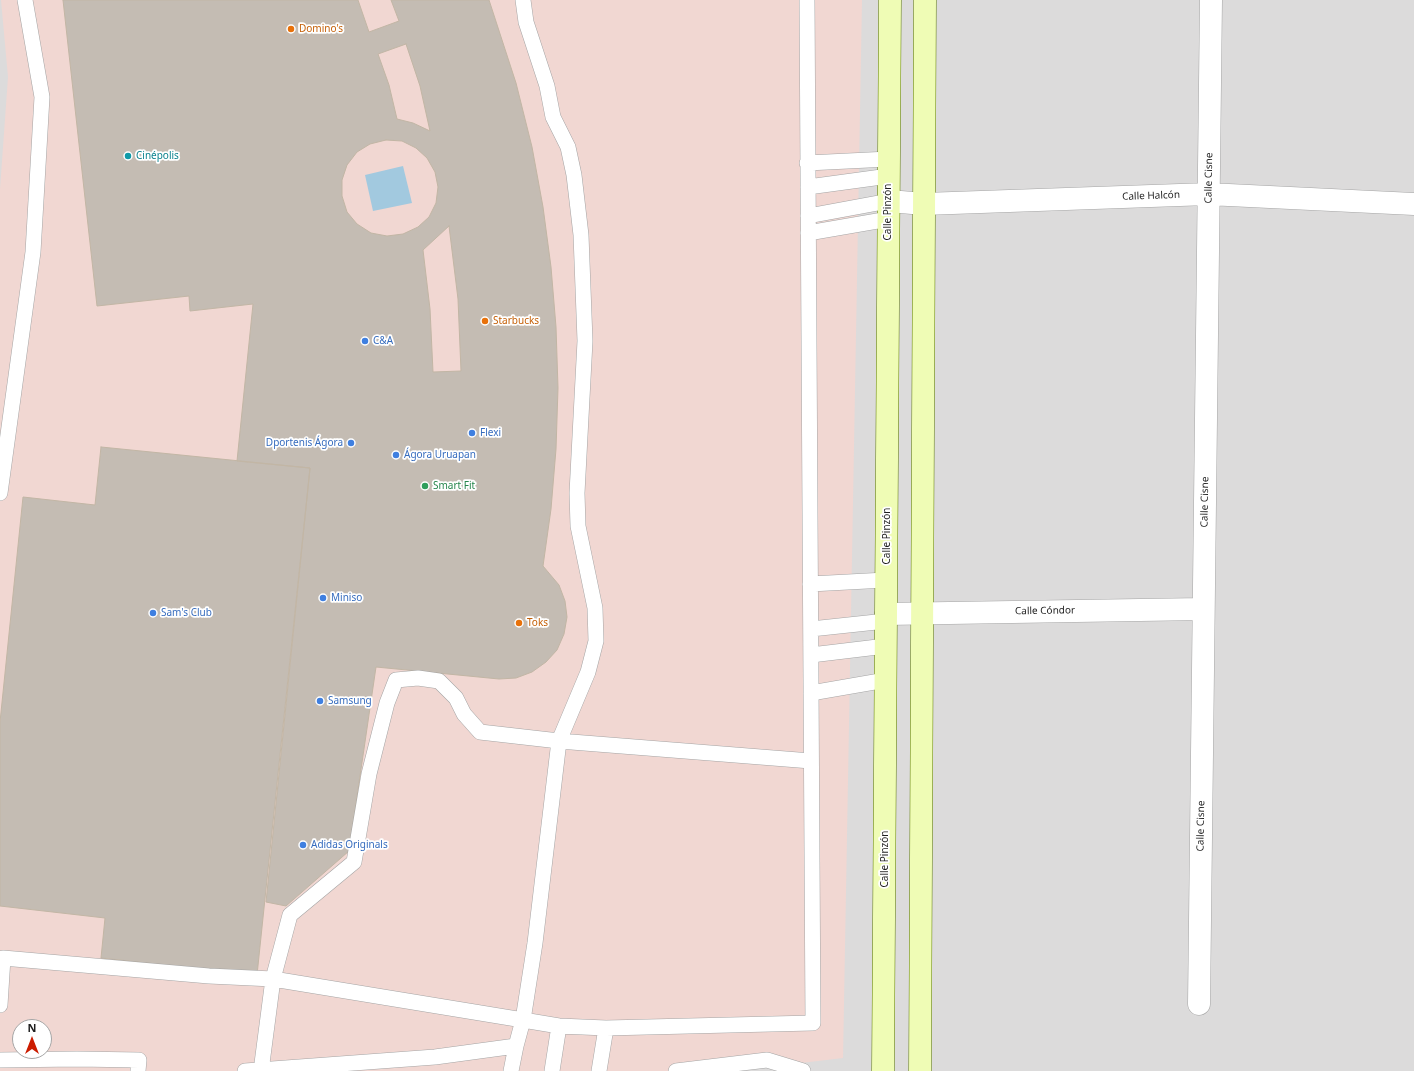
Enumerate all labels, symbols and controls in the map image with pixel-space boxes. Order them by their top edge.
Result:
place label: Domino's [299,23,343,35]
marker: Domino's [286,24,296,34]
place label: Cinépolis [136,150,179,162]
marker: Cinépolis [123,151,133,161]
street label: Calle Cisne [1203,152,1215,204]
street label: Calle Pinzón [882,183,894,241]
street label: Calle Halcón [1122,189,1180,203]
place label: Starbucks [493,315,539,327]
marker: Starbucks [480,316,490,326]
place label: C&A [373,335,393,347]
marker: C&A [360,336,370,346]
place label: Flexi [480,427,501,439]
marker: Flexi [467,428,477,438]
place label: Dportenis Ágora [266,437,343,449]
marker: Dportenis Ágora [346,438,356,448]
place label: Ágora Uruapan [404,449,476,461]
marker: Ágora Uruapan [391,450,401,460]
street label: Calle Cisne [1199,476,1211,528]
place label: Smart Fit [433,480,475,492]
marker: Smart Fit [420,481,430,491]
street label: Calle Pinzón [881,507,893,565]
place label: Miniso [331,592,362,604]
marker: Miniso [318,593,328,603]
street label: Calle Cóndor [1015,604,1075,618]
place label: Sam's Club [161,607,212,619]
marker: Sam's Club [148,608,158,618]
place label: Toks [527,617,548,629]
marker: Toks [514,618,524,628]
place label: Samsung [328,695,372,707]
marker: Samsung [315,696,325,706]
street label: Calle Cisne [1195,800,1207,852]
street label: Calle Pinzón [879,830,891,888]
place label: Adidas Originals [311,839,388,851]
marker: Adidas Originals [298,840,308,850]
north arrow [12,1019,52,1059]
text: N [28,1020,36,1035]

